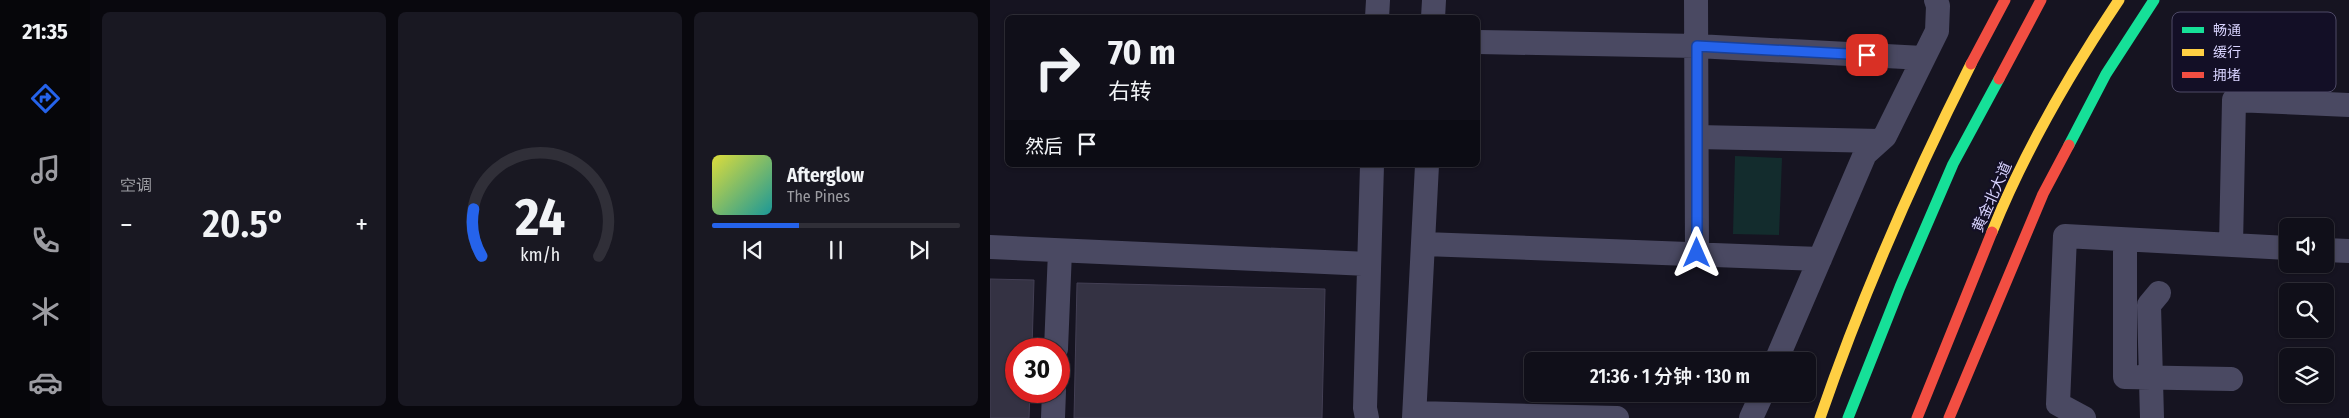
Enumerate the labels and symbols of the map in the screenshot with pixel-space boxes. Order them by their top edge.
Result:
legend [2172,12,2336,92]
text: 畅通 [2213,22,2241,39]
pin [1846,34,1888,76]
text: 缓行 [2213,44,2241,61]
text: 拥堵 [2213,67,2241,84]
street label: 黄金北大道 [1969,159,2015,235]
position arrow [1670,226,1722,278]
speed limit sign: 30 [1005,338,1070,403]

